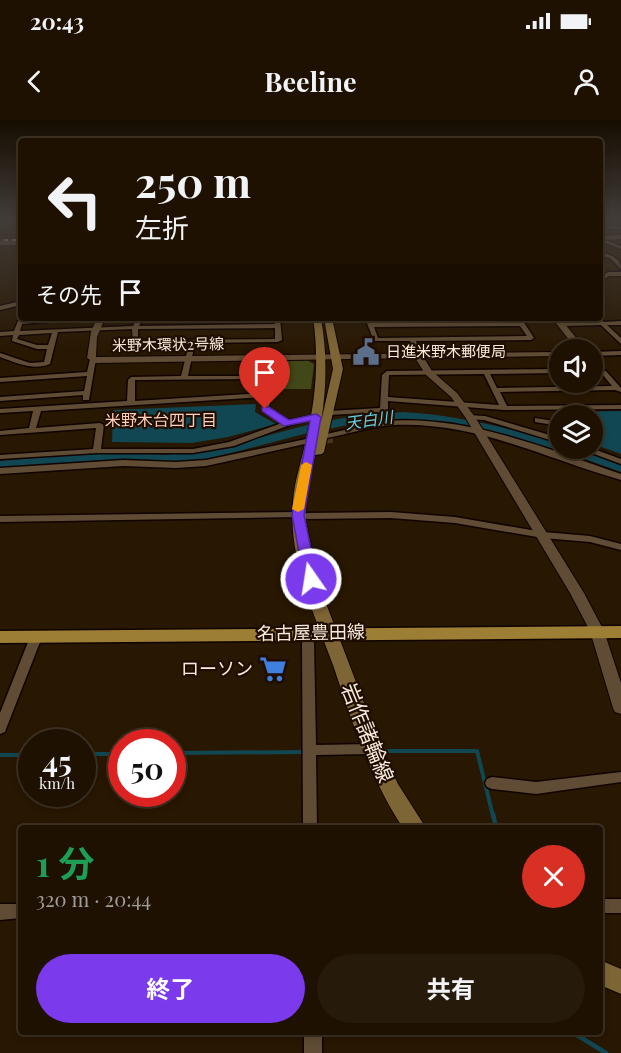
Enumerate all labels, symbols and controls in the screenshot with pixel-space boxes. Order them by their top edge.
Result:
text: 20:43 [30,6,84,36]
text: Beeline [264,63,357,99]
icon: back [18,65,51,98]
icon: person [570,65,603,98]
text: 250 m [135,153,251,209]
icon: left [36,162,114,240]
text: 左折 [135,209,189,245]
icon: arrive [114,276,147,309]
text: その先 [36,279,102,309]
street label: 米野木環状2号線 [112,333,224,355]
public building icon: 日進米野木郵便局 [351,337,381,367]
map controls [549,339,603,459]
button: sound [549,339,603,393]
place label: 日進米野木郵便局 [386,341,506,361]
pin [239,347,290,409]
icon: arrive [248,356,281,389]
water label: 天白川 [344,405,396,433]
button: layers [549,405,603,459]
district label: 米野木台四丁目 [105,409,217,430]
position arrow [279,547,343,611]
street label: 名古屋豊田線 [257,619,365,645]
supermarket icon: ローソン [258,654,288,684]
place label: ローソン [181,656,253,680]
street label: 岩作諸輪線 [336,678,402,786]
speed limit sign: 50 [108,729,186,807]
text: 45 [42,741,72,781]
text: km/h [39,773,75,793]
text: 1 分 [36,838,94,886]
button: close [522,845,585,908]
text: 320 m · 20:44 [36,885,151,912]
button: 終了 [36,954,305,1023]
button: 共有 [317,954,585,1023]

